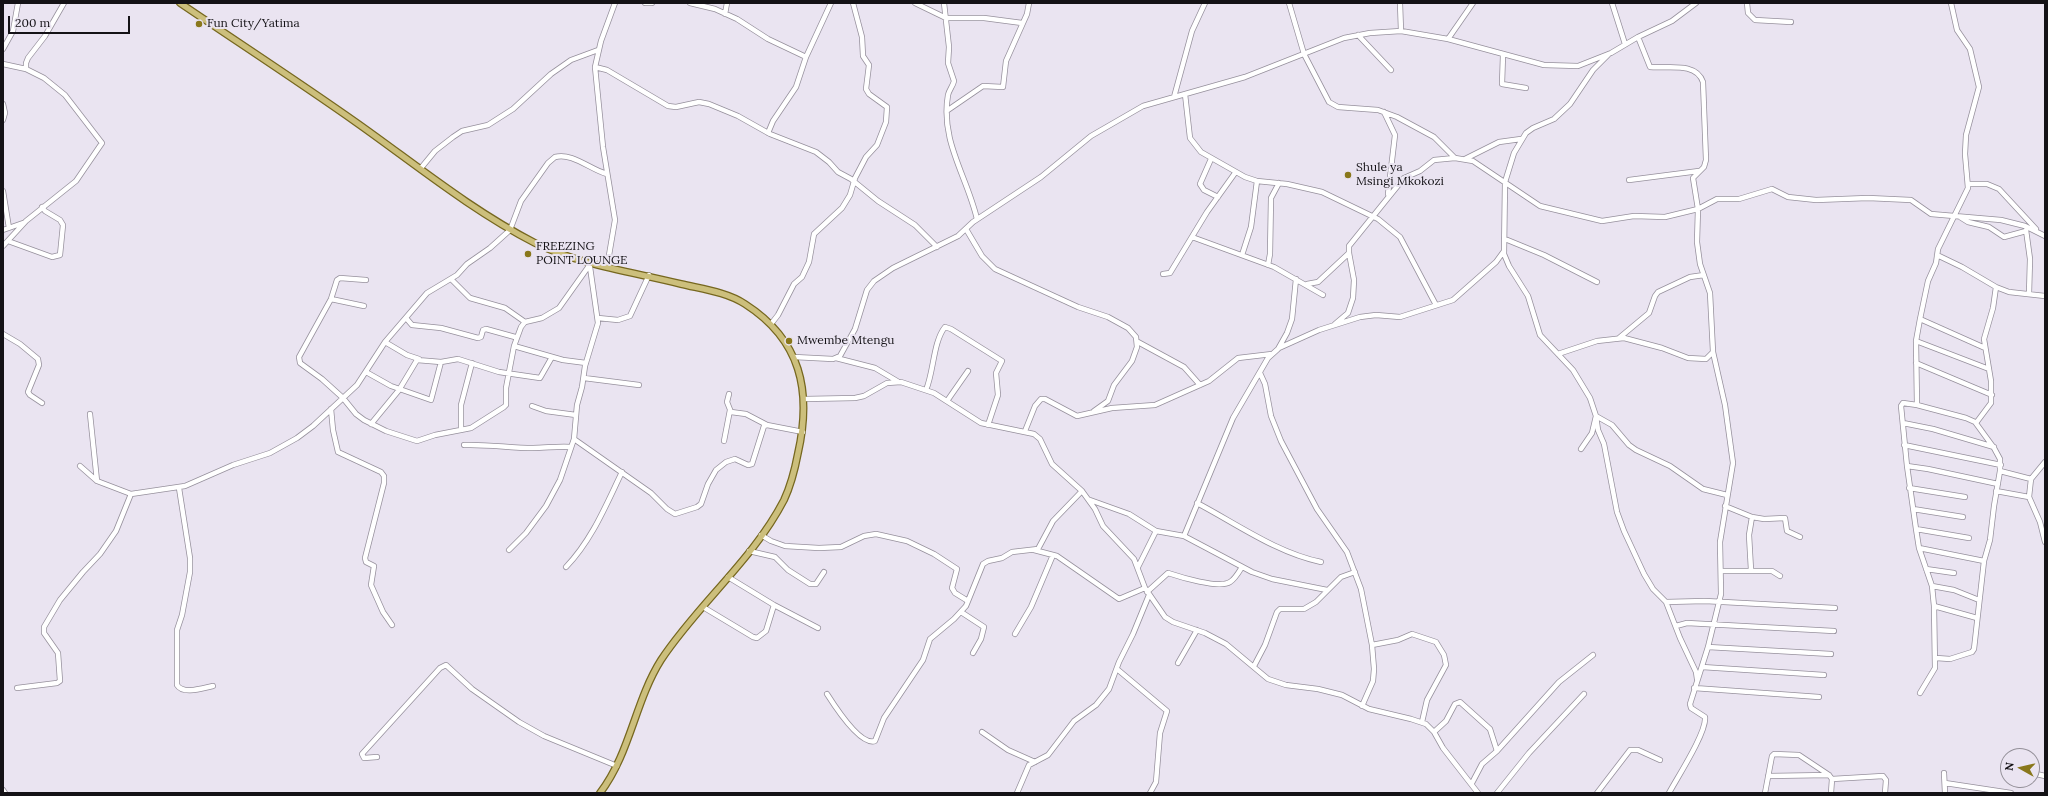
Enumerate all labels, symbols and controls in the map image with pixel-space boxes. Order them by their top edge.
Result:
scale bar [10,8,132,34]
text: 200 m [15,15,50,30]
place label: Fun City/Yatima [207,17,300,31]
marker: Fun City/Yatima [194,19,204,29]
place label: Shule ya Msingi Mkokozi [1356,161,1444,189]
marker: Shule ya Msingi Mkokozi [1343,170,1353,180]
place label: FREEZING POINT LOUNGE [536,240,628,268]
marker: FREEZING POINT LOUNGE [523,249,533,259]
place label: Mwembe Mtengu [797,334,894,348]
marker: Mwembe Mtengu [784,336,794,346]
north arrow [2000,748,2040,788]
text: N [2002,761,2017,772]

